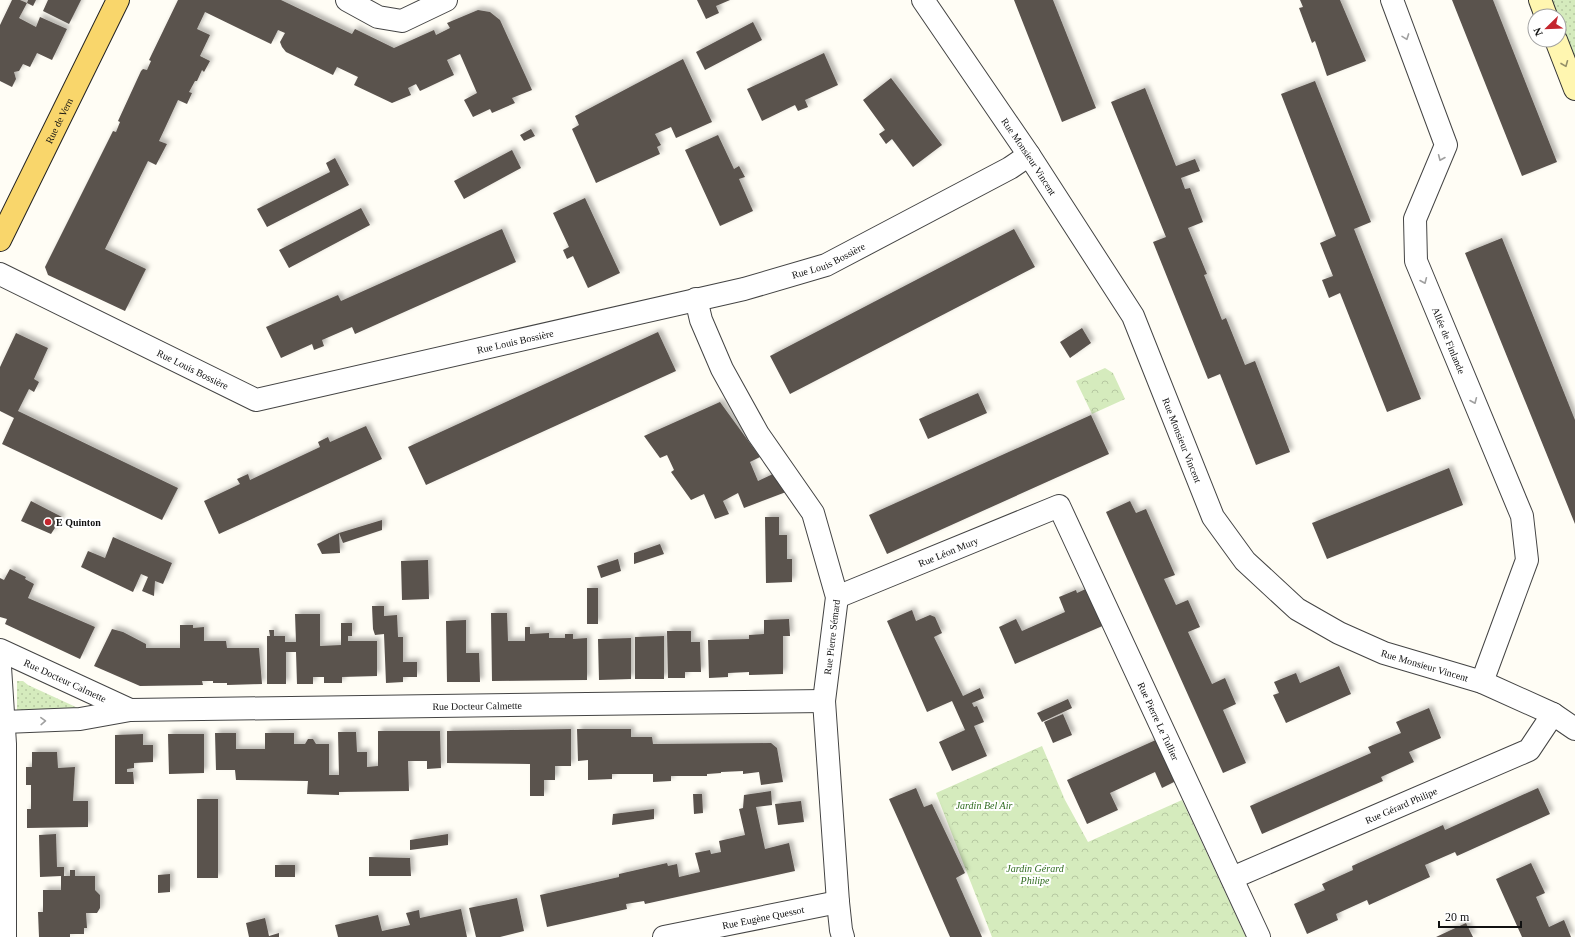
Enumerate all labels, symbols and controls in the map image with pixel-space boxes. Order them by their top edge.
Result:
north arrow [1527,8,1567,48]
text: N [1531,26,1545,38]
one-way arrow [1401,33,1409,40]
one-way arrow [1561,61,1569,68]
street label: Rue de Vern [43,96,75,145]
street label: Rue Monsieur Vincent [1000,116,1059,197]
one-way arrow [1437,155,1445,162]
street label: Rue Louis Bossière [790,240,867,280]
one-way arrow [1419,277,1427,285]
street label: Allée de Finlande [1430,305,1468,376]
street label: Rue Louis Bossière [476,327,555,355]
street label: Rue Louis Bossière [155,347,231,391]
street label: Rue Monsieur Vincent [1161,396,1204,484]
one-way arrow [1469,397,1477,405]
marker: E Quinton [43,517,53,527]
place label: E Quinton [56,517,101,528]
street label: Rue Léon Mury [916,534,980,569]
street label: Rue Pierre Sémard [822,599,842,675]
street label: Rue Monsieur Vincent [1380,647,1470,683]
street label: Rue Docteur Calmette [22,656,109,704]
street label: Rue Pierre Le Tullier [1136,680,1182,762]
street label: Rue Docteur Calmette [432,699,522,712]
one-way arrow [40,716,46,725]
street label: Rue Gérard Philipe [1363,785,1439,826]
park label: Jardin Bel Air [956,800,1012,811]
park label: Jardin Gérard Philipe [1006,863,1065,886]
street label: Rue Eugène Quessot [721,903,805,931]
scale bar [1439,903,1521,929]
text: 20 m [1445,910,1470,924]

